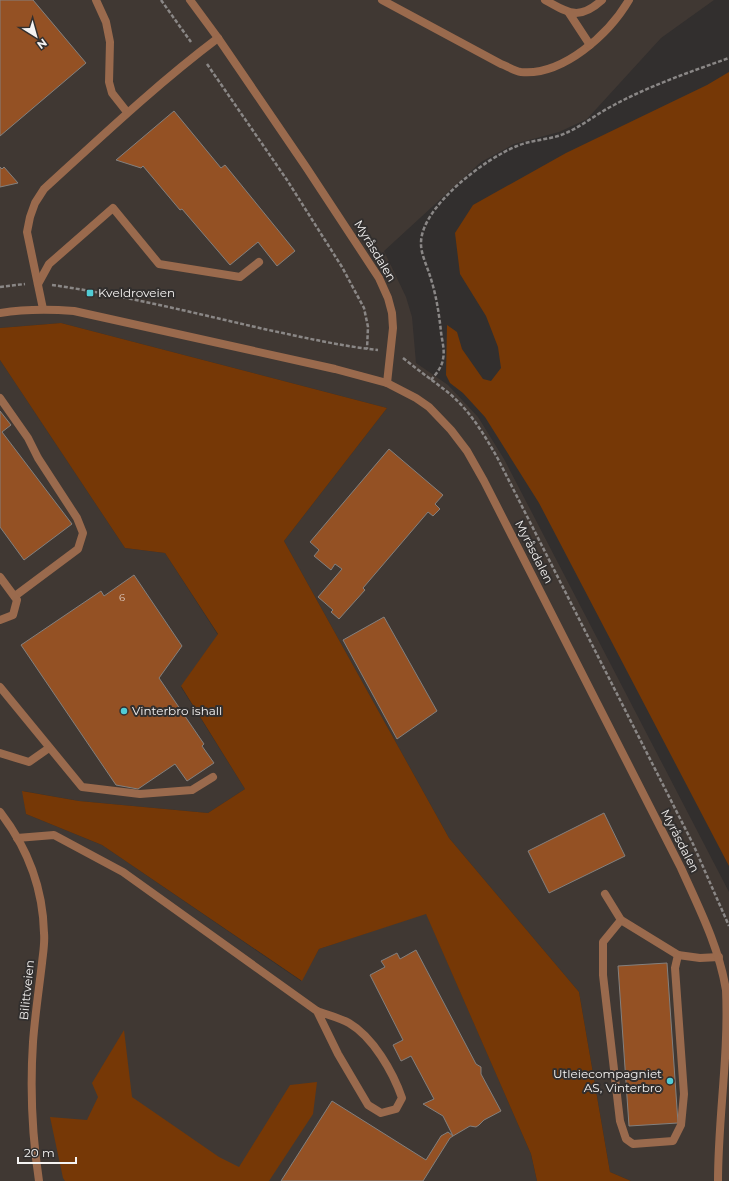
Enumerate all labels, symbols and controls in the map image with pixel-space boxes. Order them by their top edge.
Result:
north arrow [16,16,56,56]
text: N [34,36,50,52]
street label: Myråsdalen [351,217,400,284]
place label: Kveldroveien [98,285,175,300]
marker: Kveldroveien [85,288,95,298]
street label: Myråsdalen [512,518,557,586]
house number: 6 [119,591,125,604]
place label: Vinterbro ishall [132,703,222,718]
marker: Vinterbro ishall [119,706,129,716]
street label: Myråsdalen [658,807,703,875]
street label: Bilittveien [16,959,37,1021]
place label: Utleiecompagniet AS, Vinterbro [553,1066,662,1095]
marker: Utleiecompagniet AS, Vinterbro [665,1076,675,1086]
scale bar [18,1139,76,1165]
text: 20 m [24,1145,55,1160]

